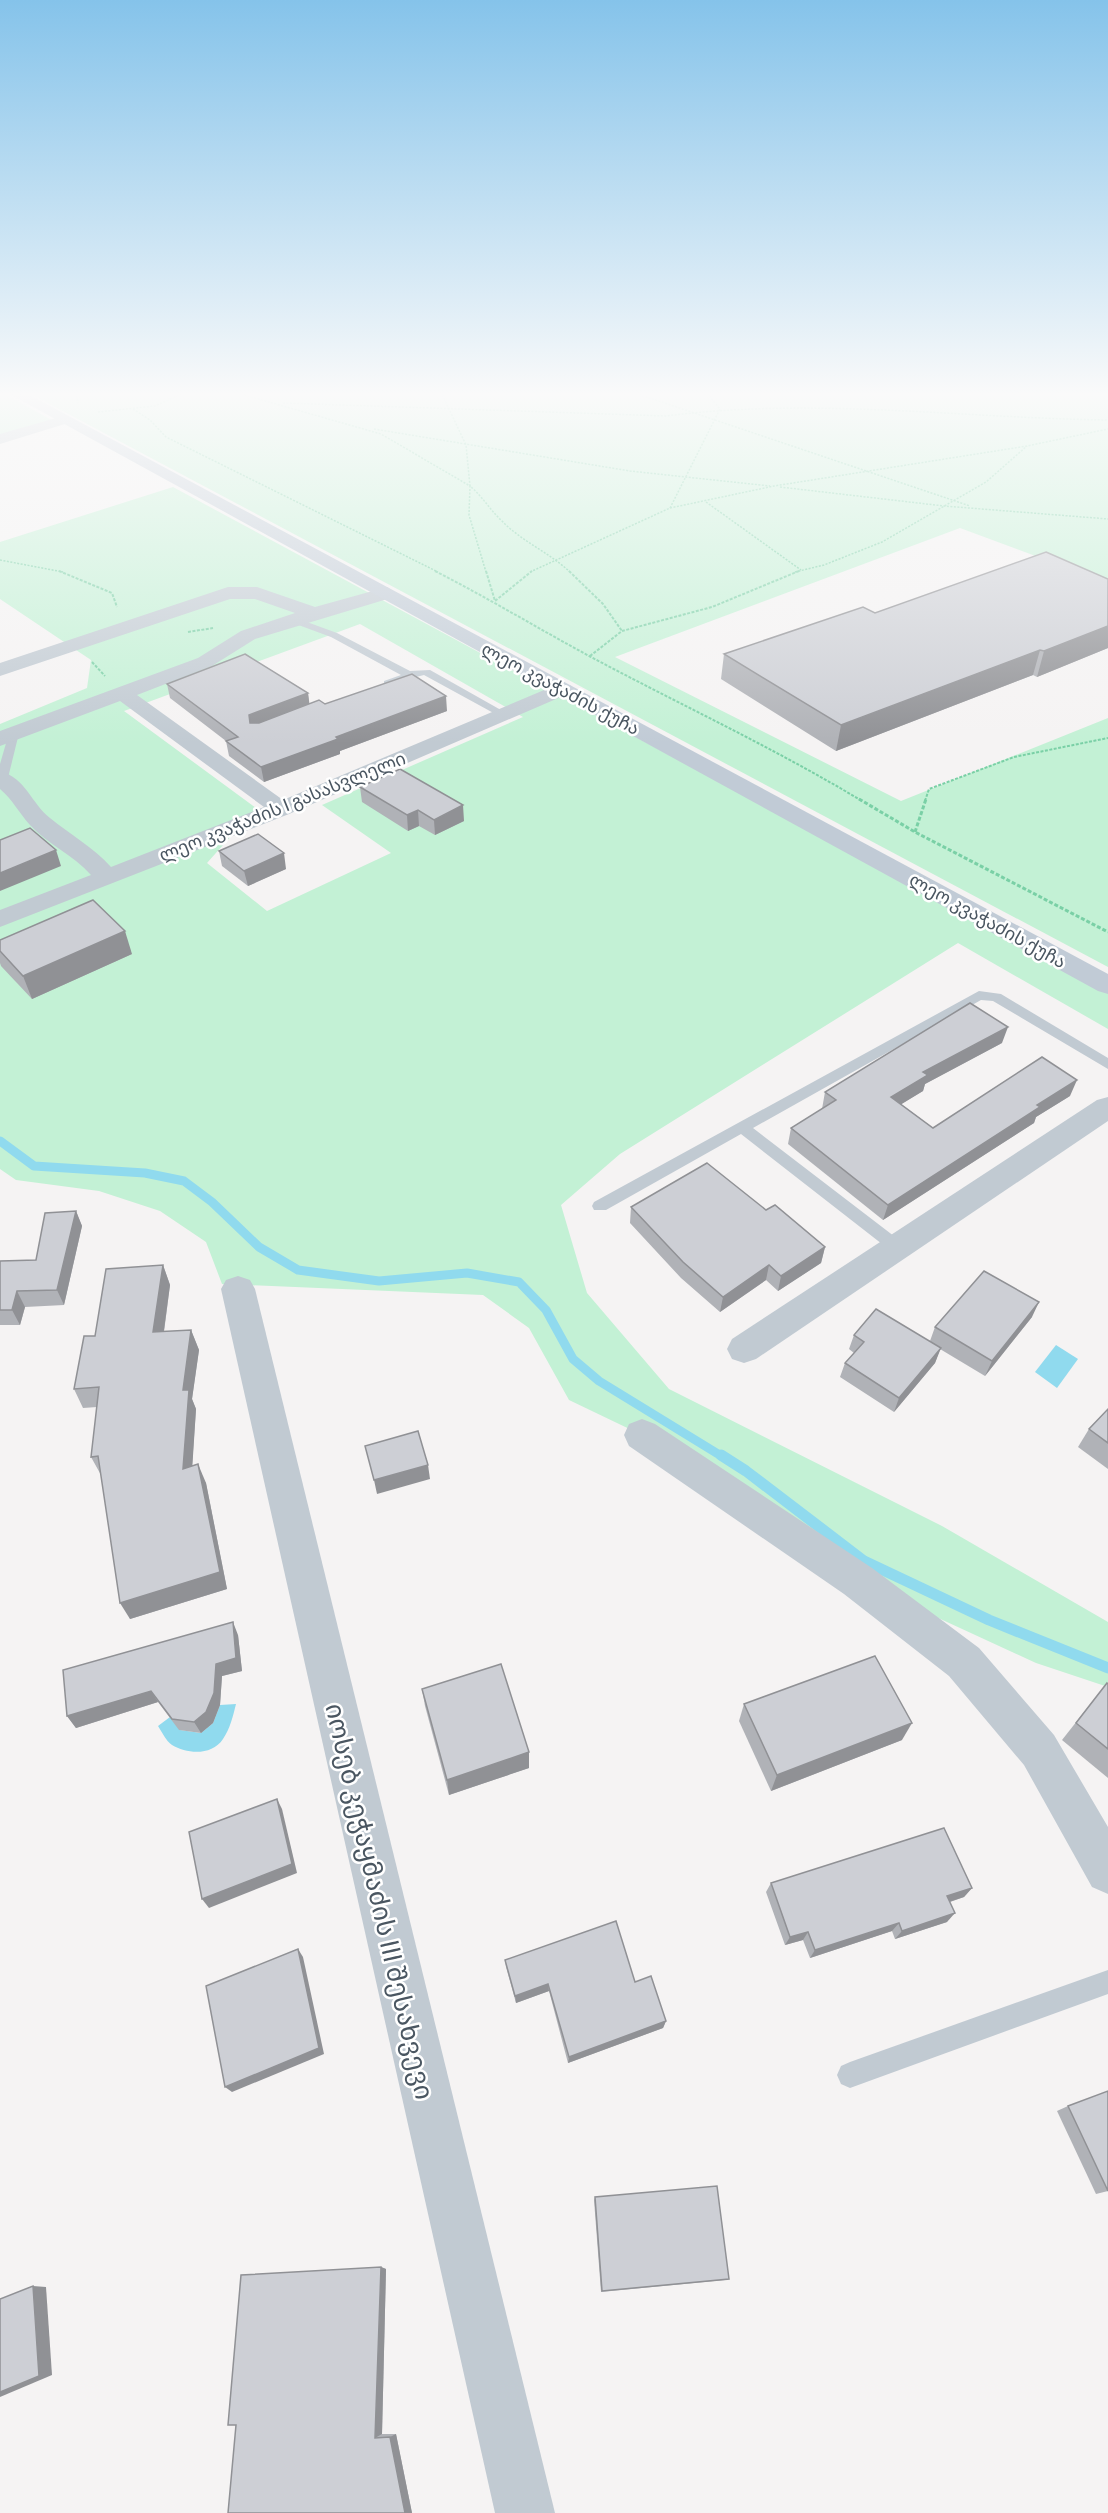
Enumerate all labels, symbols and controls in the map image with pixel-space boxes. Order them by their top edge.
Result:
street label: ლეო კვაჭაძის ქუჩა [478,637,644,740]
street label: ლეო კვაჭაძის I გასასვლელი [156,746,409,867]
street label: ლეო კვაჭაძის ქუჩა [905,868,1070,973]
street label: იოსებ კეჭაყმაძის III შესახვევი [319,1700,442,2102]

